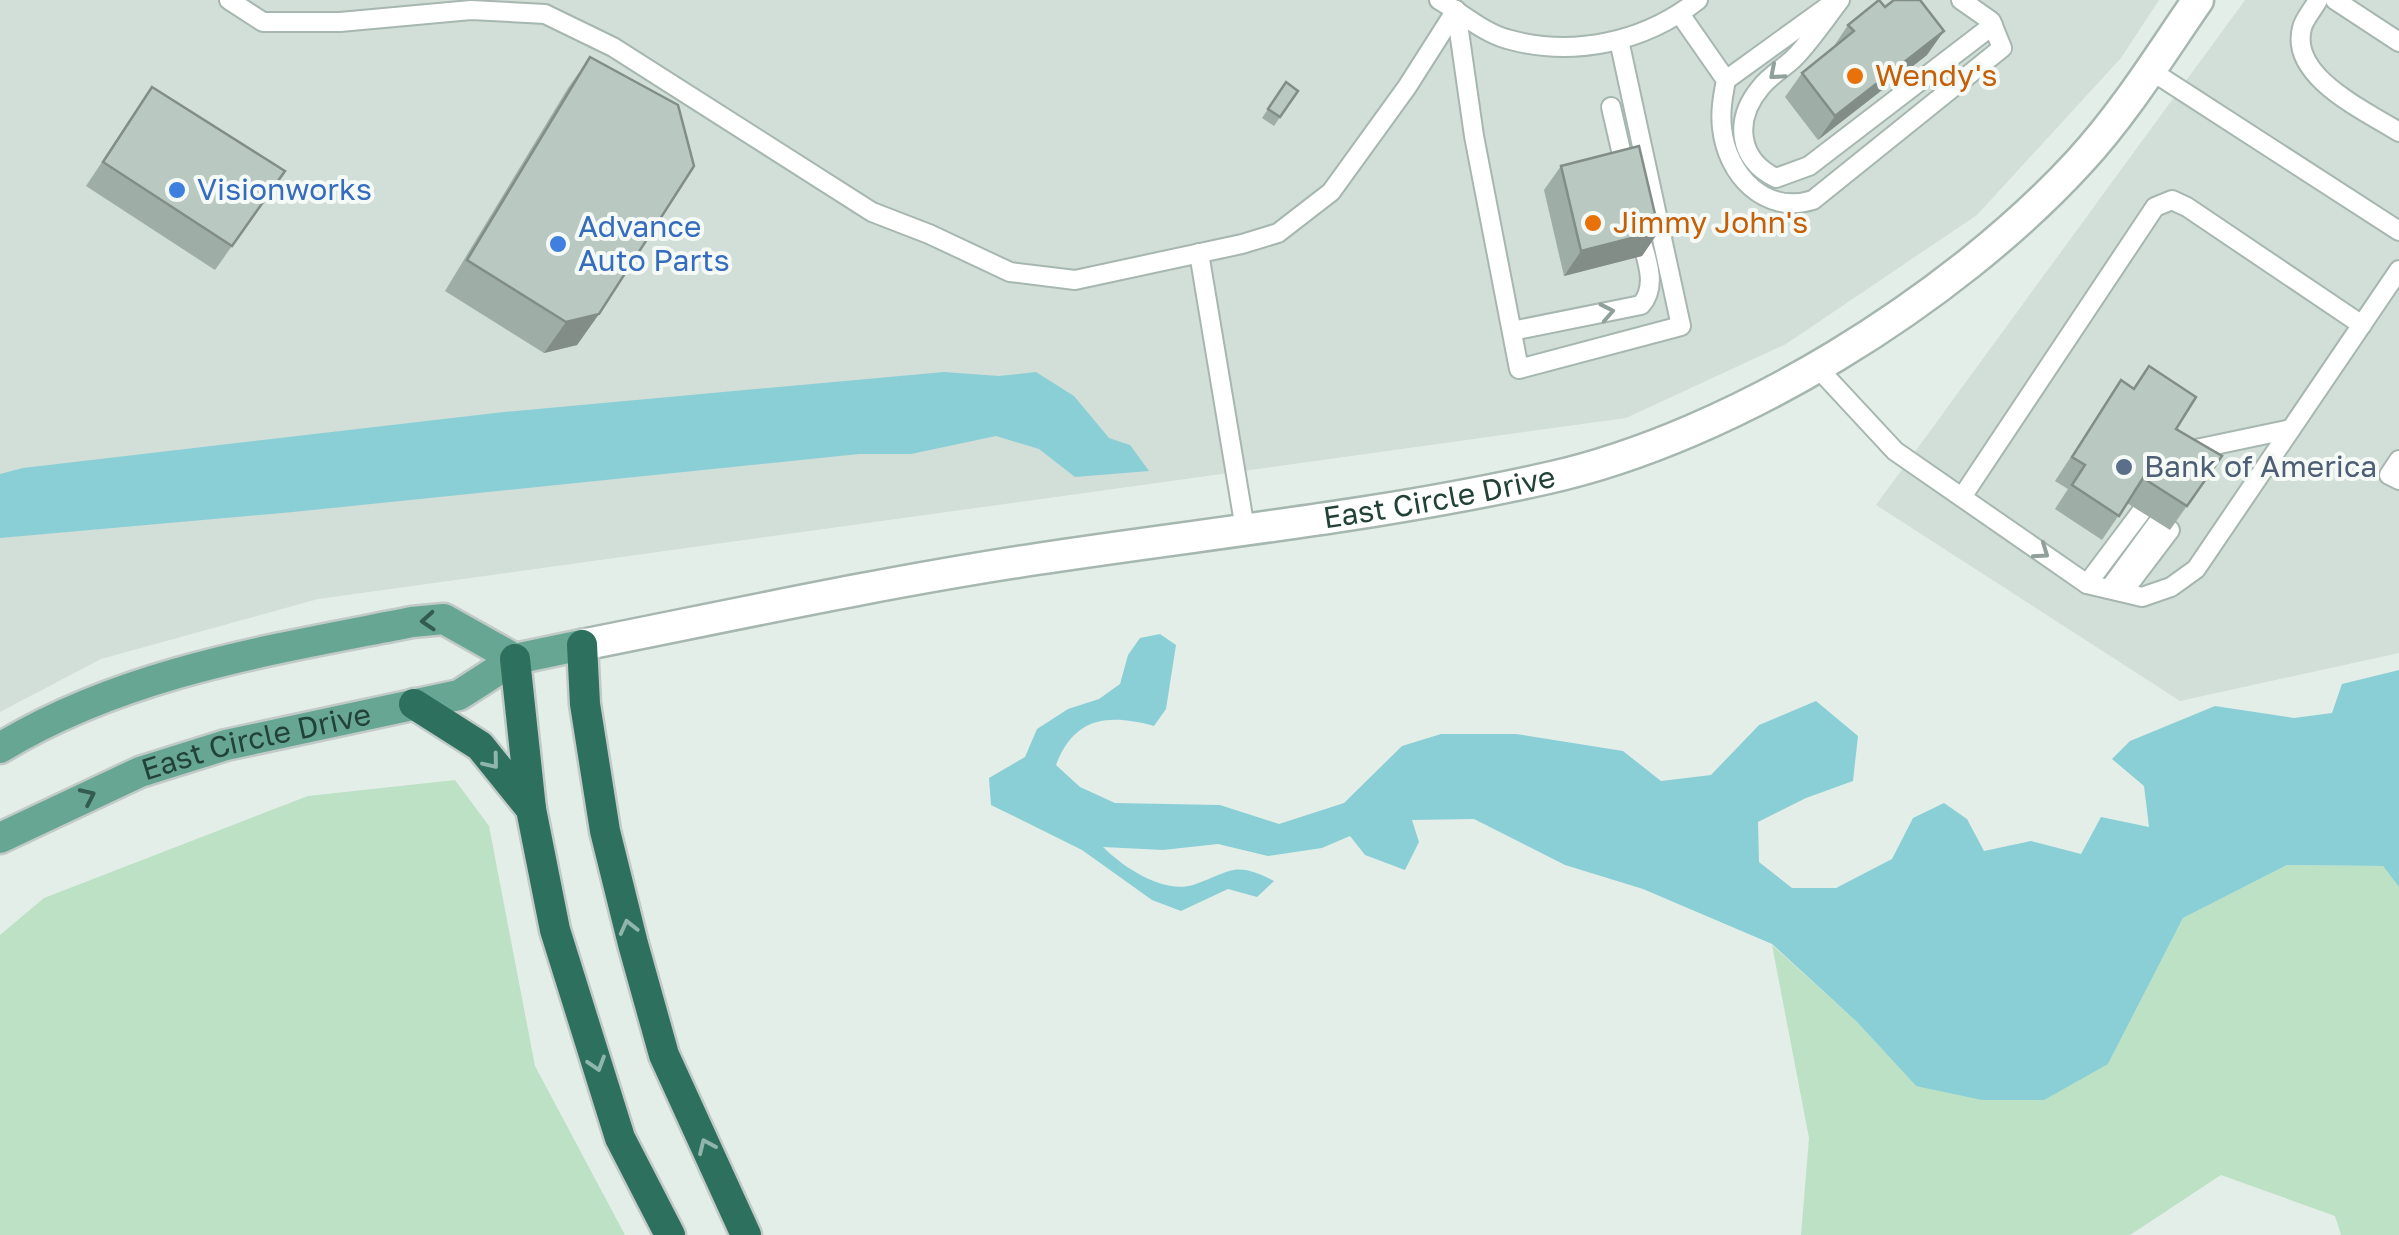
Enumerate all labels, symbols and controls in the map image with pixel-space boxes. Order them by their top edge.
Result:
place label: Wendy's [1875,57,1997,93]
one-way arrow [1769,62,1788,80]
marker: Wendy's [1844,65,1866,87]
place label: Visionworks [197,171,372,207]
marker: Visionworks [166,179,188,201]
place label: Jimmy John's [1613,204,1808,240]
place label: Advance Auto Parts [578,208,730,278]
marker: Jimmy John's [1582,212,1604,234]
marker: Advance Auto Parts [547,233,569,255]
one-way arrow [1598,302,1615,323]
place label: Bank of America [2144,448,2377,484]
marker: Bank of America [2113,456,2135,478]
street label: East Circle Drive [1321,458,1559,535]
one-way arrow [2031,540,2049,558]
one-way arrow [420,609,436,631]
street label: East Circle Drive [137,695,374,787]
one-way arrow [480,750,498,768]
one-way arrow [78,789,96,809]
one-way arrow [619,919,640,936]
one-way arrow [585,1055,605,1072]
one-way arrow [698,1138,718,1156]

